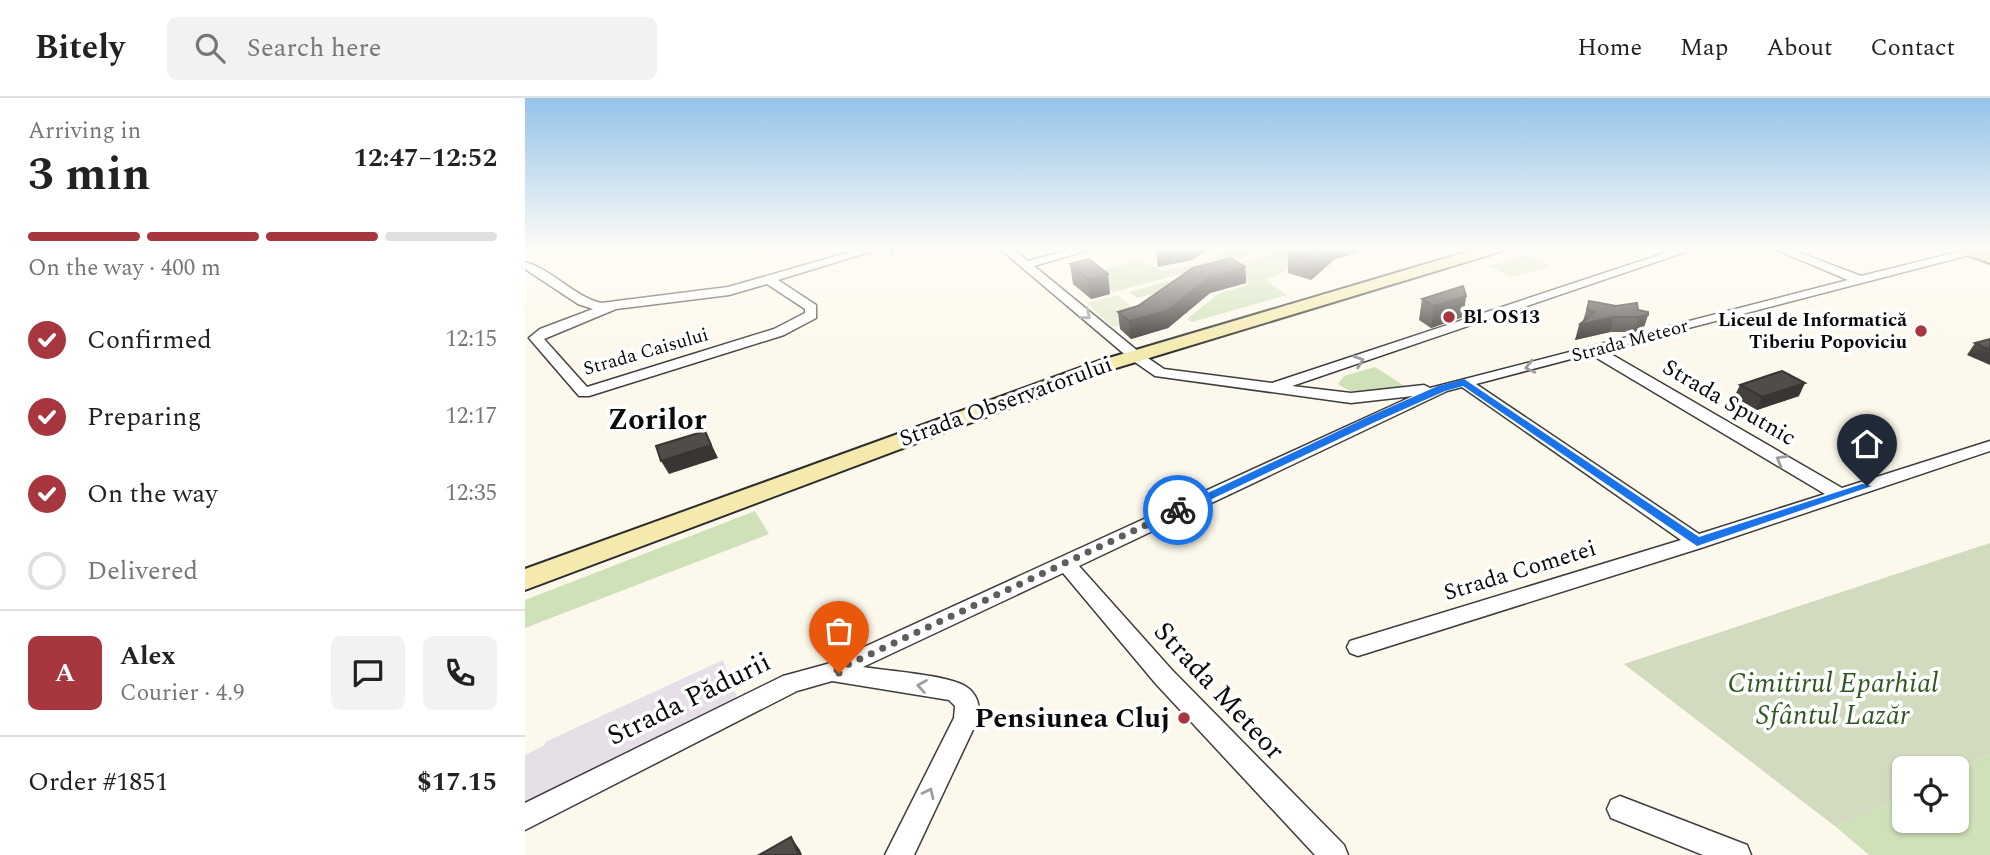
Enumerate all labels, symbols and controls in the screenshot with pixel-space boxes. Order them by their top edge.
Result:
search box [167,17,657,80]
text: Bitely [35,23,125,73]
text: Search here [247,28,381,68]
icon: search [191,29,229,67]
text: Home [1577,30,1642,66]
text: Map [1680,30,1728,66]
text: About [1766,30,1832,66]
text: Contact [1870,30,1955,66]
text: Arriving in [28,114,141,149]
text: 12:47–12:52 [353,138,497,178]
text: 3 min [28,140,150,210]
text: On the way · 400 m [28,251,221,286]
place label: Bl. OS13 [1463,303,1540,332]
one-way arrow [1078,306,1090,319]
place label: Liceul de Informatică Tiberiu Popoviciu [1718,306,1907,357]
marker: Bl. OS13 [1441,309,1457,325]
street label: Strada Meteor [1568,311,1692,371]
text: Confirmed [87,320,212,360]
street label: Strada Caisului [580,320,712,384]
icon: check [28,321,66,359]
text: 12:15 [445,322,497,357]
marker: Liceul de Informatică Tiberiu Popoviciu [1913,323,1929,339]
street label: Strada Observatorului [894,347,1118,457]
street label: Strada Sputnic [1656,351,1802,455]
one-way arrow [1352,355,1364,369]
one-way arrow [1524,358,1536,373]
text: Preparing [87,397,201,437]
district label: Zorilor [608,397,707,443]
icon: check [28,398,66,436]
text: 12:17 [445,399,497,434]
pin [1837,414,1897,486]
icon: home [1848,425,1886,463]
one-way arrow [1776,455,1789,468]
text: On the way [87,474,218,514]
icon: check [28,475,66,513]
courier [1143,475,1213,545]
text: 12:35 [445,476,497,511]
icon: bike [1159,491,1197,529]
street label: Strada Cometei [1439,531,1601,611]
text: Delivered [87,551,198,591]
pin [809,601,869,673]
icon: bag [820,612,858,650]
street label: Strada Meteor [1143,612,1295,770]
text: Alex [120,636,175,676]
button: chat [331,636,405,710]
button: phone [423,636,497,710]
street label: Strada Pădurii [600,641,778,757]
text: A [55,653,75,693]
park label: Cimitirul Eparhial Sfântul Lazăr [1728,662,1938,737]
text: Courier · 4.9 [120,676,245,711]
one-way arrow [916,679,927,694]
place label: Pensiunea Cluj [975,697,1170,740]
marker: Pensiunea Cluj [1176,710,1192,726]
map controls [1892,756,1969,833]
button: locate [1892,756,1969,833]
text: Order #1851 [28,762,168,802]
text: $17.15 [417,762,497,802]
one-way arrow [920,788,934,800]

